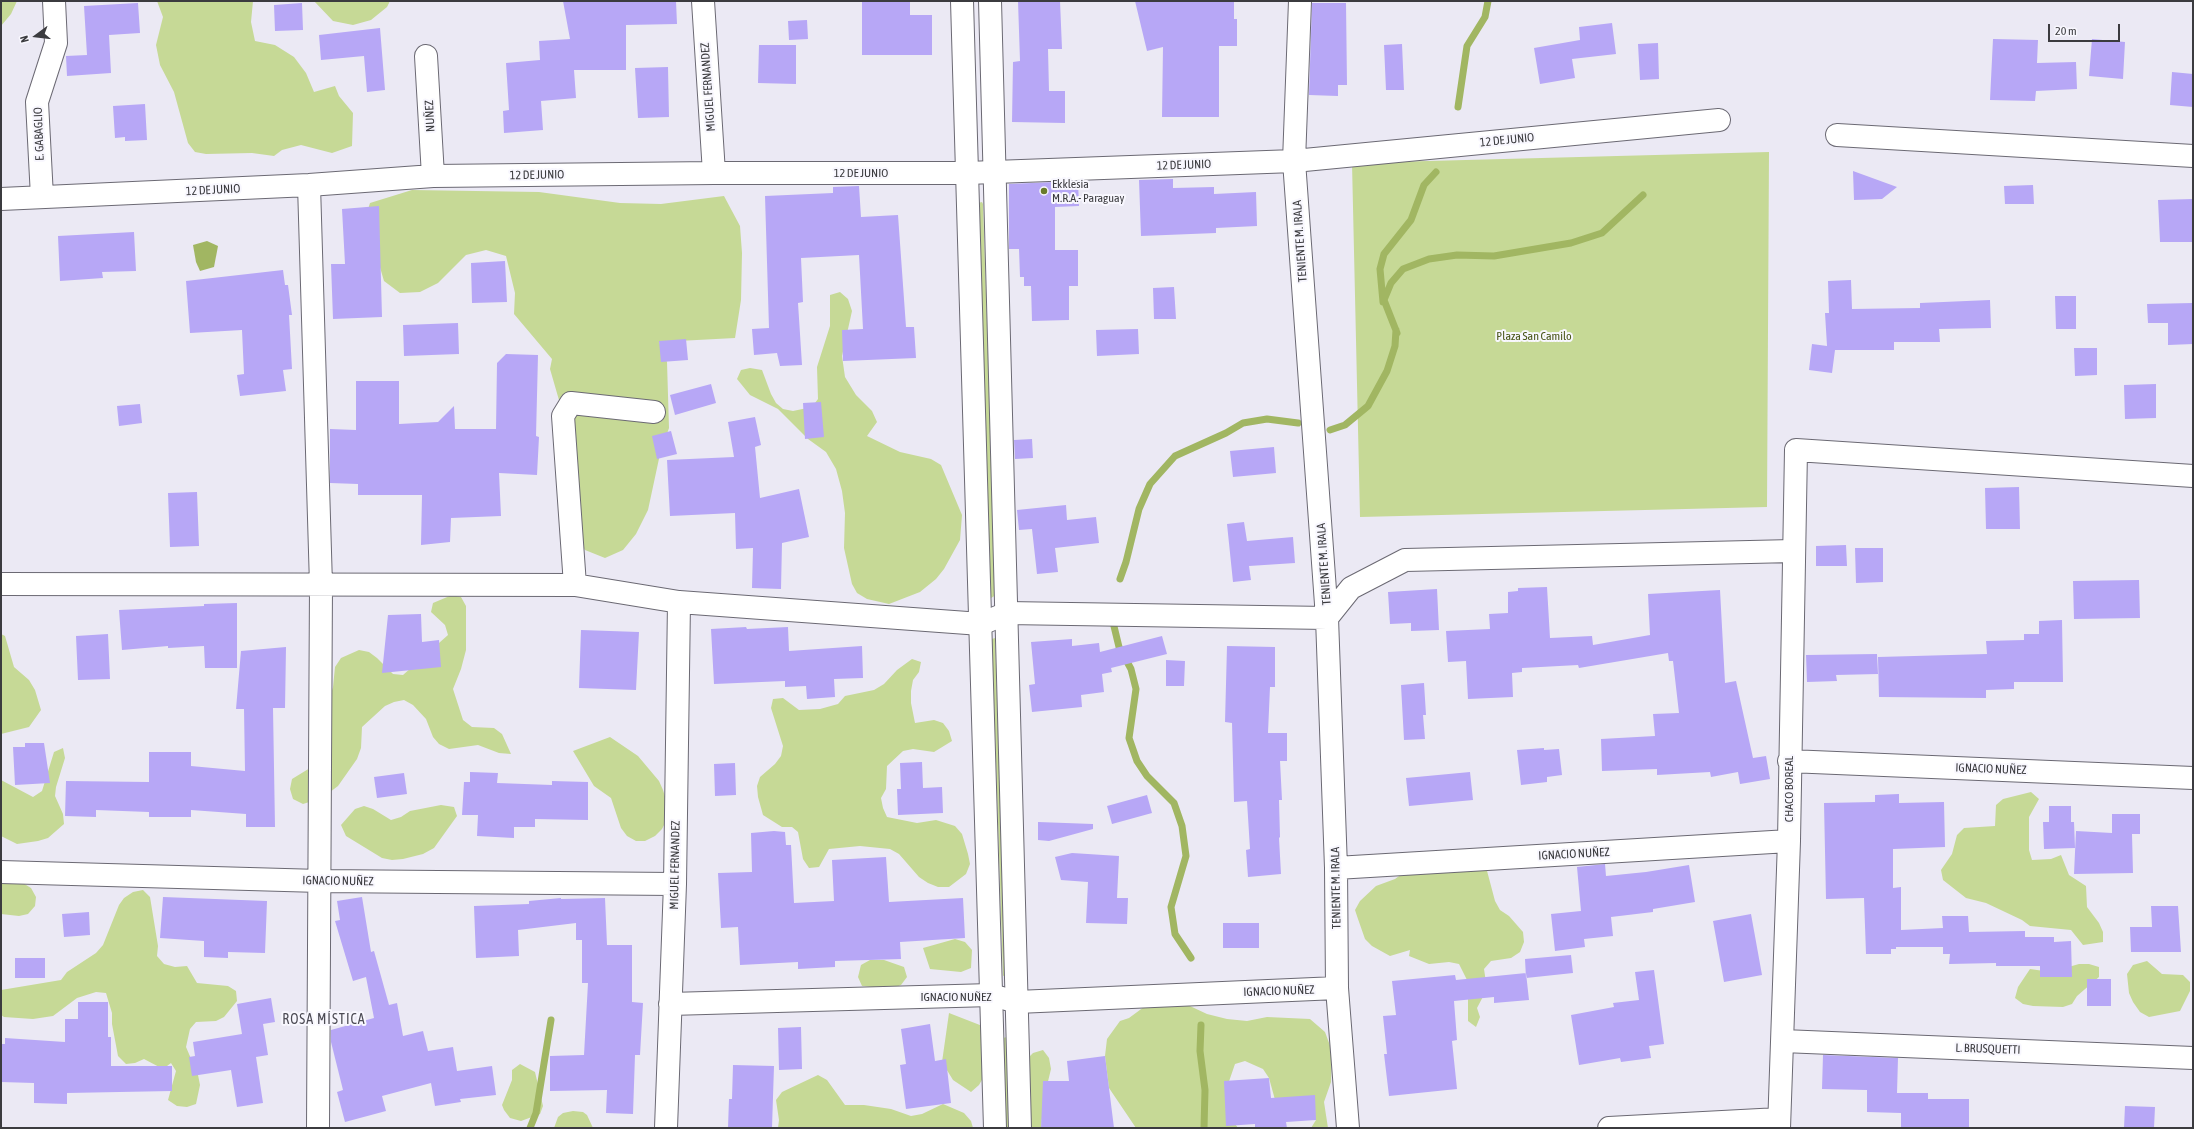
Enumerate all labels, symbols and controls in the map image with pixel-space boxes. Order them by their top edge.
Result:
north arrow [16,16,56,56]
scale bar [2050,16,2122,42]
text: 20 m [2055,24,2077,38]
text: N [18,34,31,44]
street label: MIGUEL FERNANDEZ [698,42,718,132]
street label: NUÑEZ [422,100,438,132]
street label: E. GABAGLIO [31,107,47,161]
street label: 12 DE JUNIO [1479,130,1535,150]
street label: 12 DE JUNIO [1157,157,1211,173]
street label: 12 DE JUNIO [834,166,888,180]
street label: 12 DE JUNIO [510,167,564,183]
place label: Ekklesia M.R.A.- Paraguay [1052,177,1125,205]
street label: 12 DE JUNIO [185,181,241,199]
marker: Ekklesia M.R.A.- Paraguay [1039,186,1049,196]
street label: TENIENTE M. IRALA [1290,200,1310,282]
park label: Plaza San Camilo [1496,329,1572,343]
street label: TENIENTE M. IRALA [1314,523,1334,605]
street label: CHACO BOREAL [1782,756,1796,822]
street label: IGNACIO NUÑEZ [1955,761,2027,777]
street label: MIGUEL FERNANDEZ [667,820,683,910]
street label: IGNACIO NUÑEZ [1538,845,1610,863]
street label: TENIENTE M. IRALA [1328,847,1344,929]
street label: IGNACIO NUÑEZ [302,873,374,889]
street label: IGNACIO NUÑEZ [1243,983,1315,999]
street label: IGNACIO NUÑEZ [920,990,992,1004]
district label: ROSA MÍSTICA [282,1012,366,1028]
street label: L. BRUSQUETTI [1955,1041,2021,1057]

